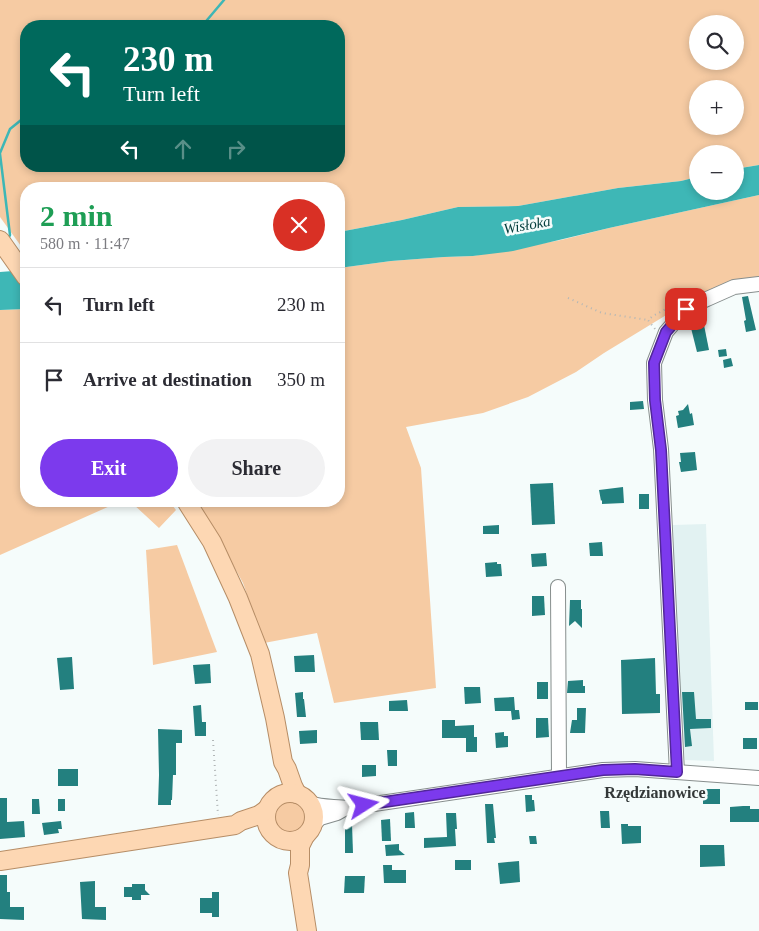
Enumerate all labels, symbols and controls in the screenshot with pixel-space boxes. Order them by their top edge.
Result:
map controls [689,15,744,200]
button: search [689,15,744,70]
icon: left [40,40,105,105]
text: 230 m [123,40,213,79]
button: + [689,80,744,135]
text: Turn left [123,81,200,106]
icon: left [116,135,144,163]
icon: ahead [169,135,197,163]
icon: right [222,135,250,163]
button: − [689,145,744,200]
text: 2 min [40,199,113,232]
button: close [273,199,325,251]
water label: Wisłoka [502,213,552,237]
text: 580 m · 11:47 [40,235,130,252]
pin [665,288,707,330]
icon: left [40,291,68,319]
text: Turn left [83,294,155,315]
text: 230 m [277,294,325,315]
icon: arrive [672,295,700,323]
icon: arrive [40,366,68,394]
text: Arrive at destination [83,369,252,390]
text: 350 m [277,369,325,390]
button: Exit [40,439,178,497]
button: Share [188,439,325,497]
position arrow [337,778,389,830]
district label: Rzędzianowice [604,784,706,802]

